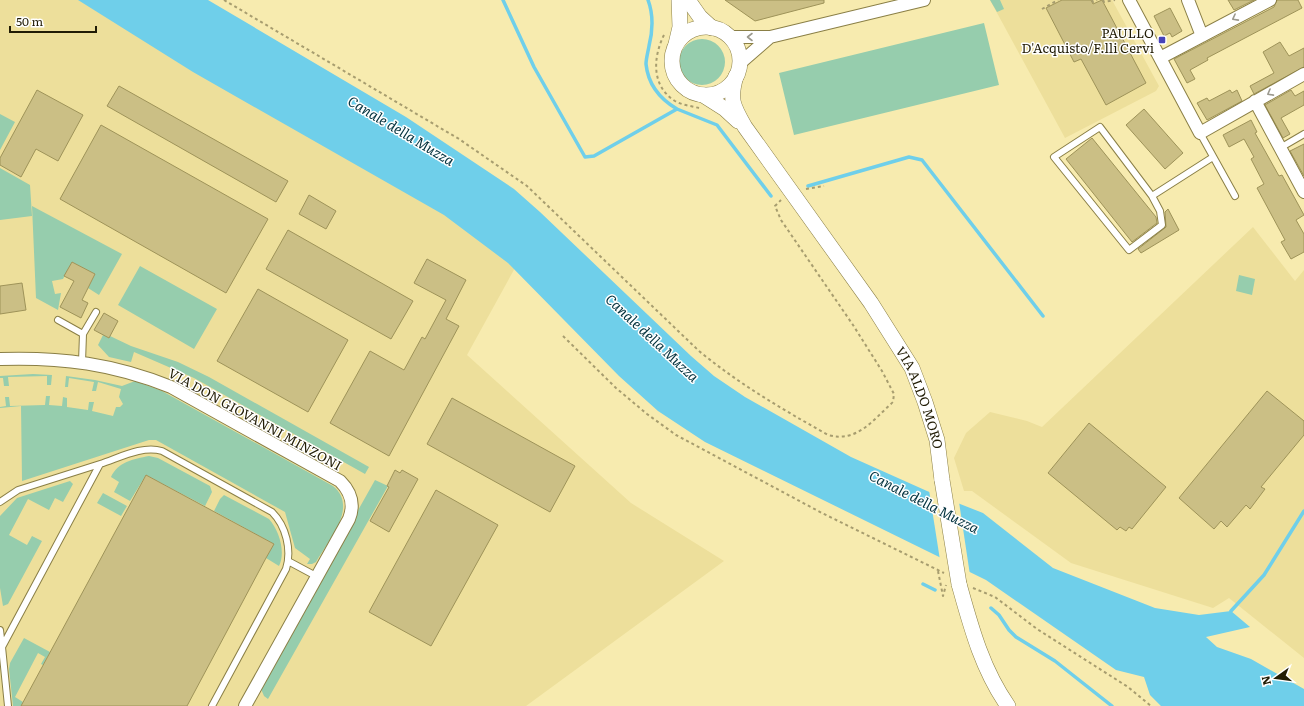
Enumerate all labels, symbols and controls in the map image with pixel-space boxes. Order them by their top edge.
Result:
scale bar [10,8,96,34]
text: 50 m [16,12,43,30]
one-way arrow [1232,14,1240,21]
place label: PAULLO D'Acquisto/F.lli Cervi [1021,23,1155,57]
one-way arrow [747,33,753,41]
marker: PAULLO D'Acquisto/F.lli Cervi [1157,35,1167,45]
one-way arrow [1267,88,1274,96]
water label: Canale della Muzza [344,90,459,170]
water label: Canale della Muzza [602,289,704,386]
street label: VIA ALDO MORO [892,342,948,450]
street label: VIA DON GIOVANNI MINZONI [165,363,345,474]
water label: Canale della Muzza [866,465,983,537]
north arrow [1256,658,1296,698]
text: N [1256,674,1274,687]

